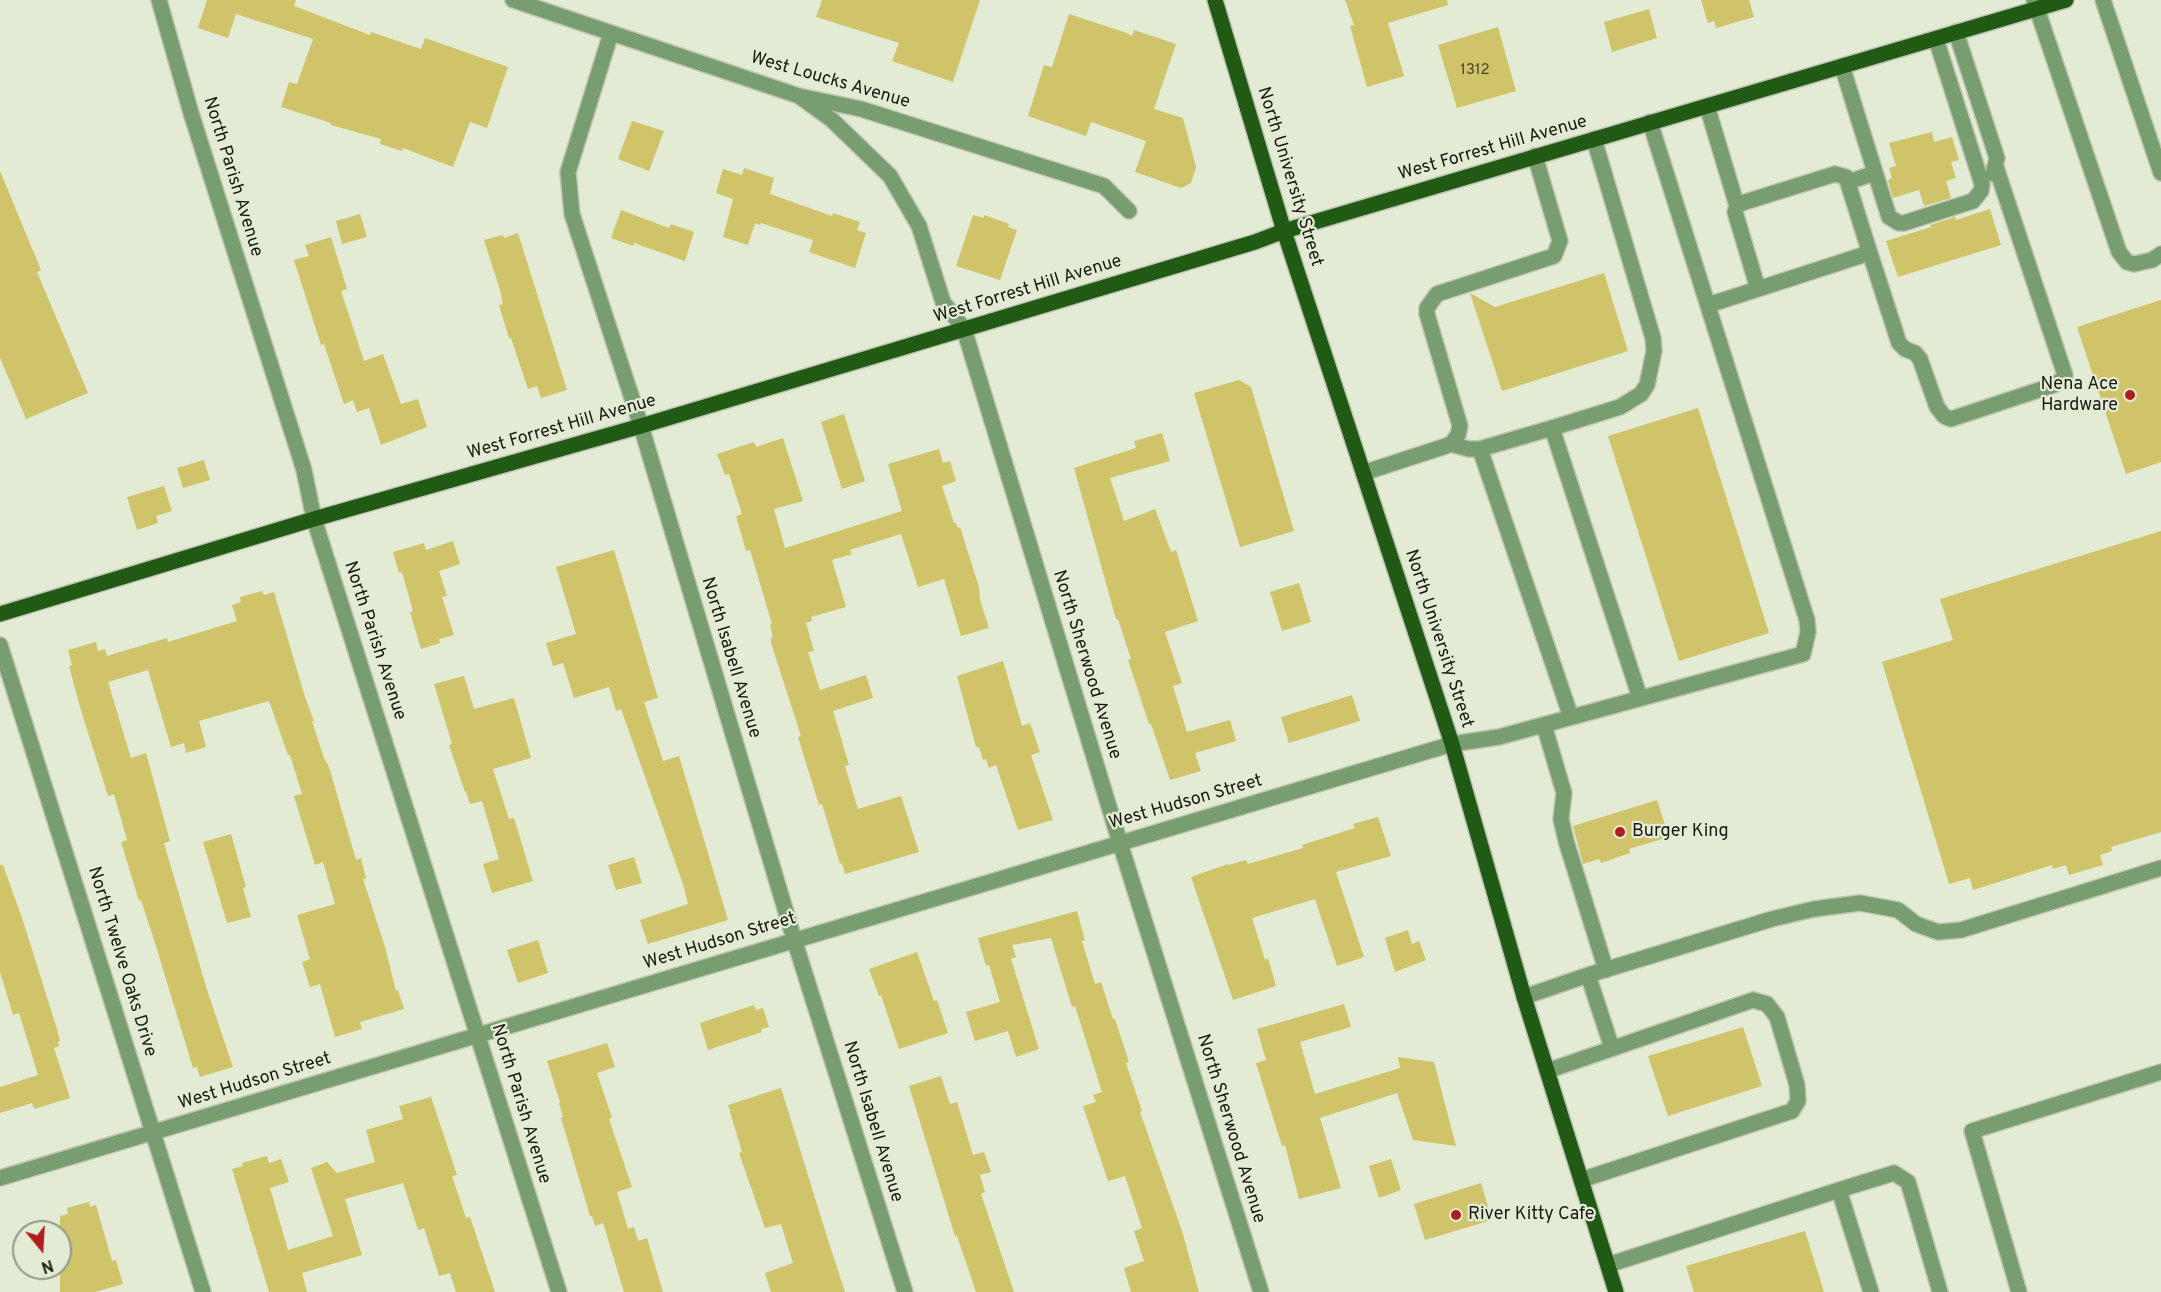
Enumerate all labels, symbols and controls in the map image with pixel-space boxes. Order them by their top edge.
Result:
street label: West Loucks Avenue [748,48,912,114]
house number: 1312 [1460,62,1490,80]
street label: North University Street [1251,85,1327,269]
street label: North Parish Avenue [197,94,267,260]
street label: West Forrest Hill Avenue [1396,112,1590,186]
street label: West Forrest Hill Avenue [931,251,1125,329]
place label: Nena Ace Hardware [2041,374,2118,416]
marker: Nena Ace Hardware [2123,388,2137,402]
street label: West Forrest Hill Avenue [465,391,659,465]
street label: North University Street [1399,547,1477,731]
street label: North Parish Avenue [338,559,410,723]
street label: North Sherwood Avenue [1047,568,1125,762]
street label: North Isabell Avenue [695,575,765,741]
street label: West Hudson Street [1107,771,1265,835]
place label: Burger King [1632,821,1729,843]
marker: Burger King [1613,825,1627,839]
street label: North Twelve Oaks Drive [82,864,160,1060]
street label: West Hudson Street [641,909,799,975]
street label: North Parish Avenue [485,1021,555,1187]
street label: North Sherwood Avenue [1191,1032,1269,1226]
street label: North Isabell Avenue [837,1039,907,1205]
street label: West Hudson Street [176,1049,334,1115]
place label: River Kitty Cafe [1468,1204,1594,1226]
marker: River Kitty Cafe [1449,1208,1463,1222]
north arrow [12,1220,72,1280]
text: N [38,1254,56,1277]

